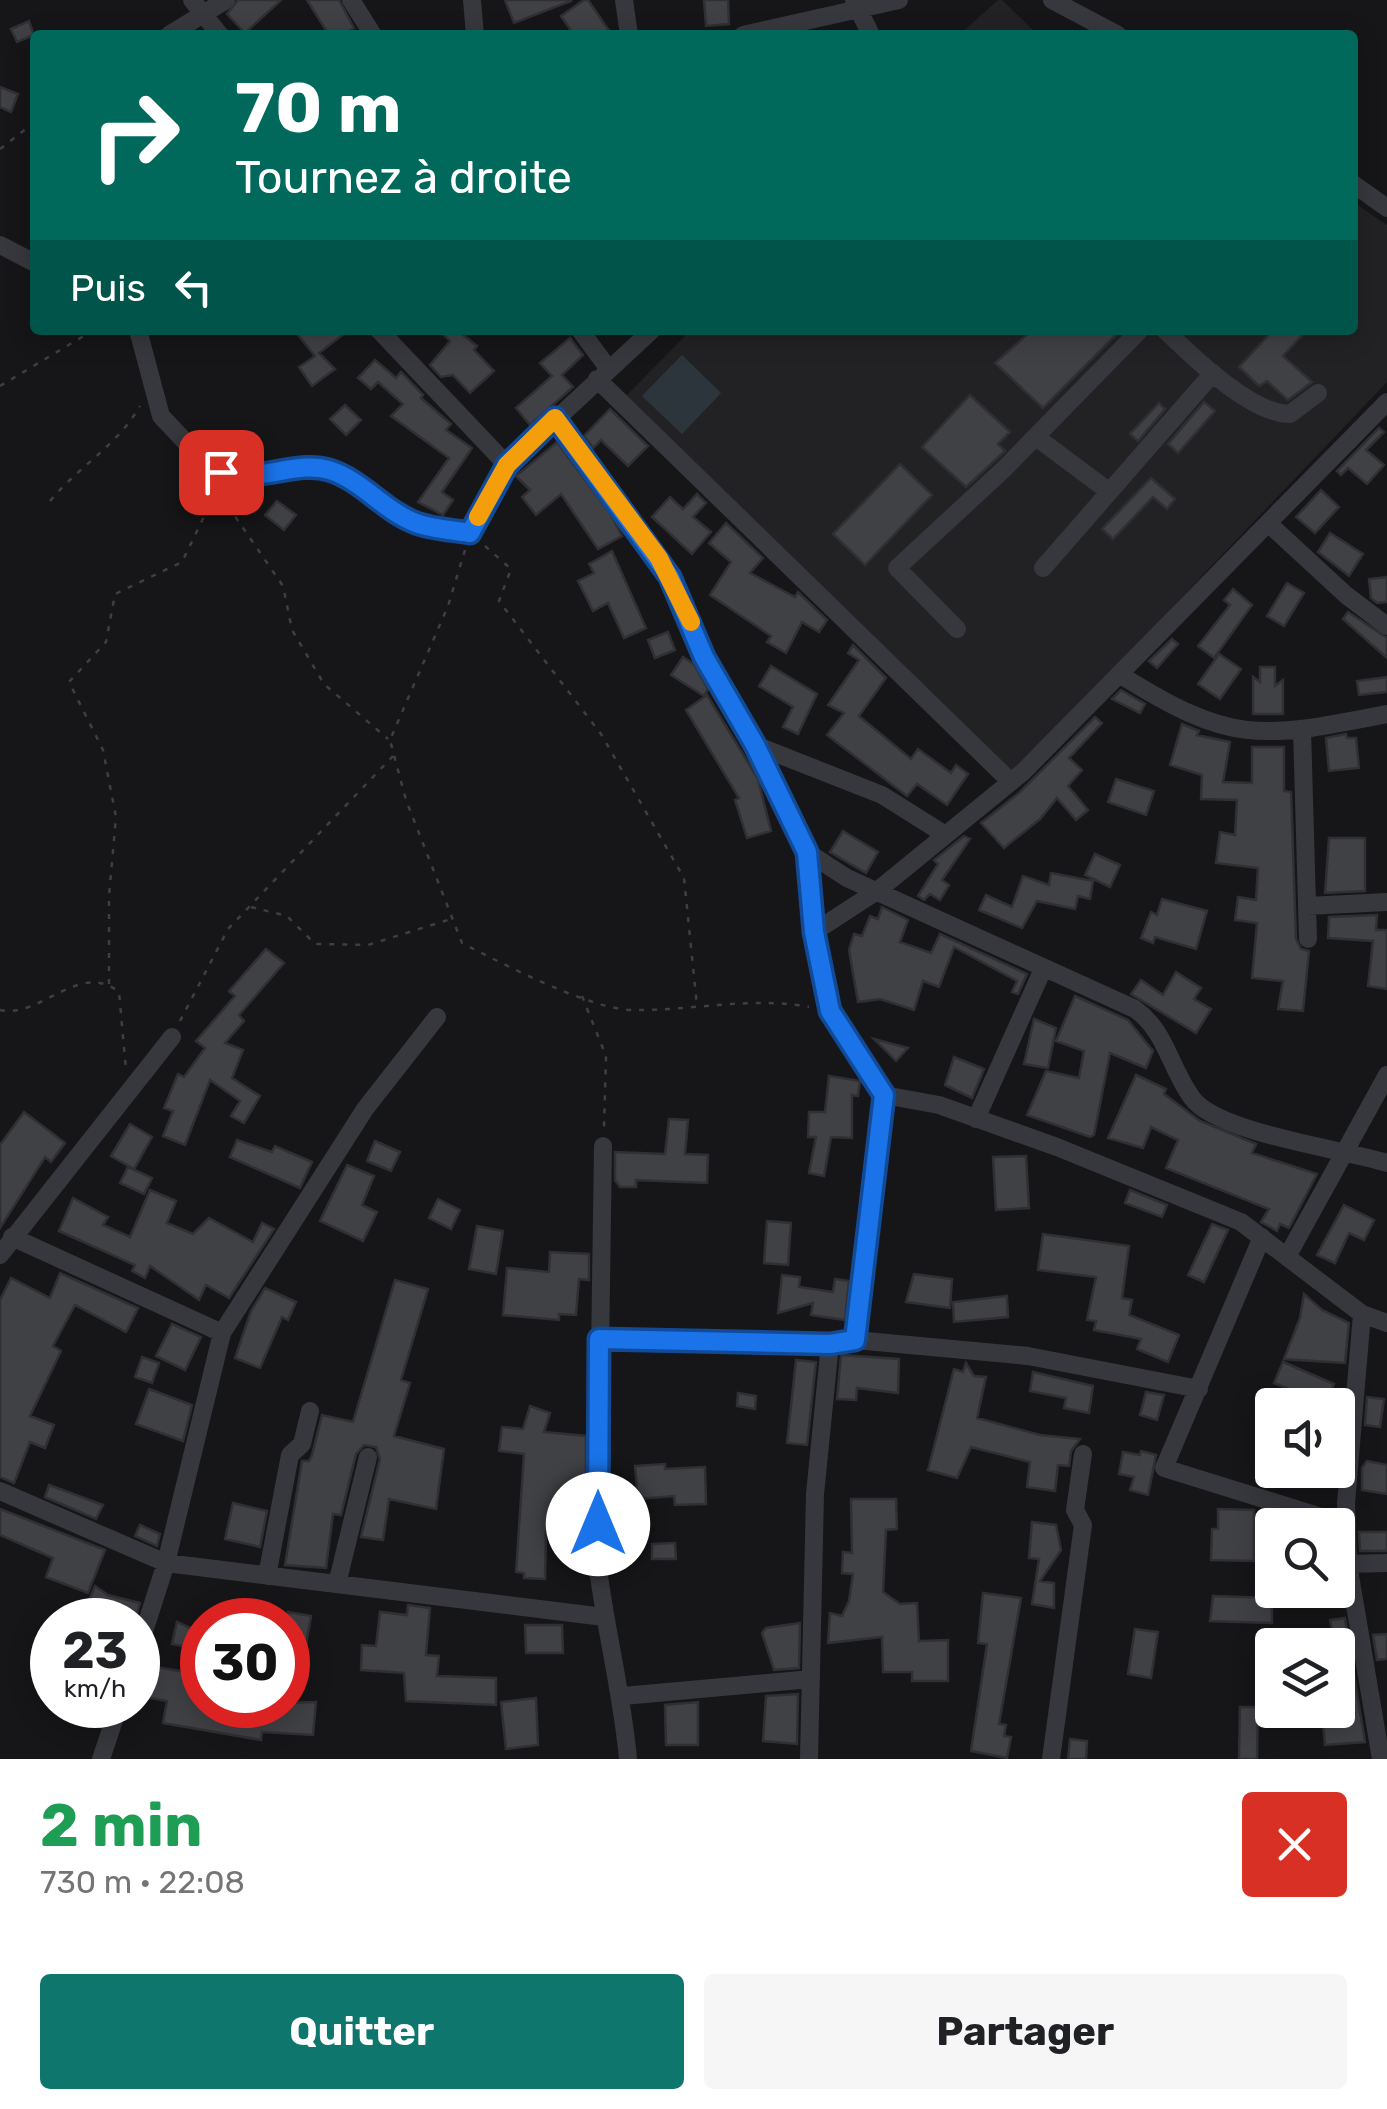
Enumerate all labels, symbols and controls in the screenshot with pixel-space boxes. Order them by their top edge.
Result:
text: 70 m [235,67,402,150]
icon: right [70,70,200,200]
text: Tournez à droite [235,151,572,204]
icon: left [166,260,221,315]
text: Puis [70,265,146,311]
pin [179,430,264,515]
icon: arrive [194,445,249,500]
map controls [1255,1388,1355,1728]
button: sound [1255,1388,1355,1488]
position arrow [546,1472,650,1576]
button: search [1255,1508,1355,1608]
speed limit sign: 30 [180,1598,310,1728]
text: 23 [62,1621,128,1681]
button: layers [1255,1628,1355,1728]
text: km/h [64,1674,126,1703]
text: 2 min [40,1790,202,1861]
button: close [1242,1792,1347,1897]
text: 730 m · 22:08 [40,1863,245,1901]
button: Quitter [40,1974,684,2089]
button: Partager [704,1974,1347,2089]

